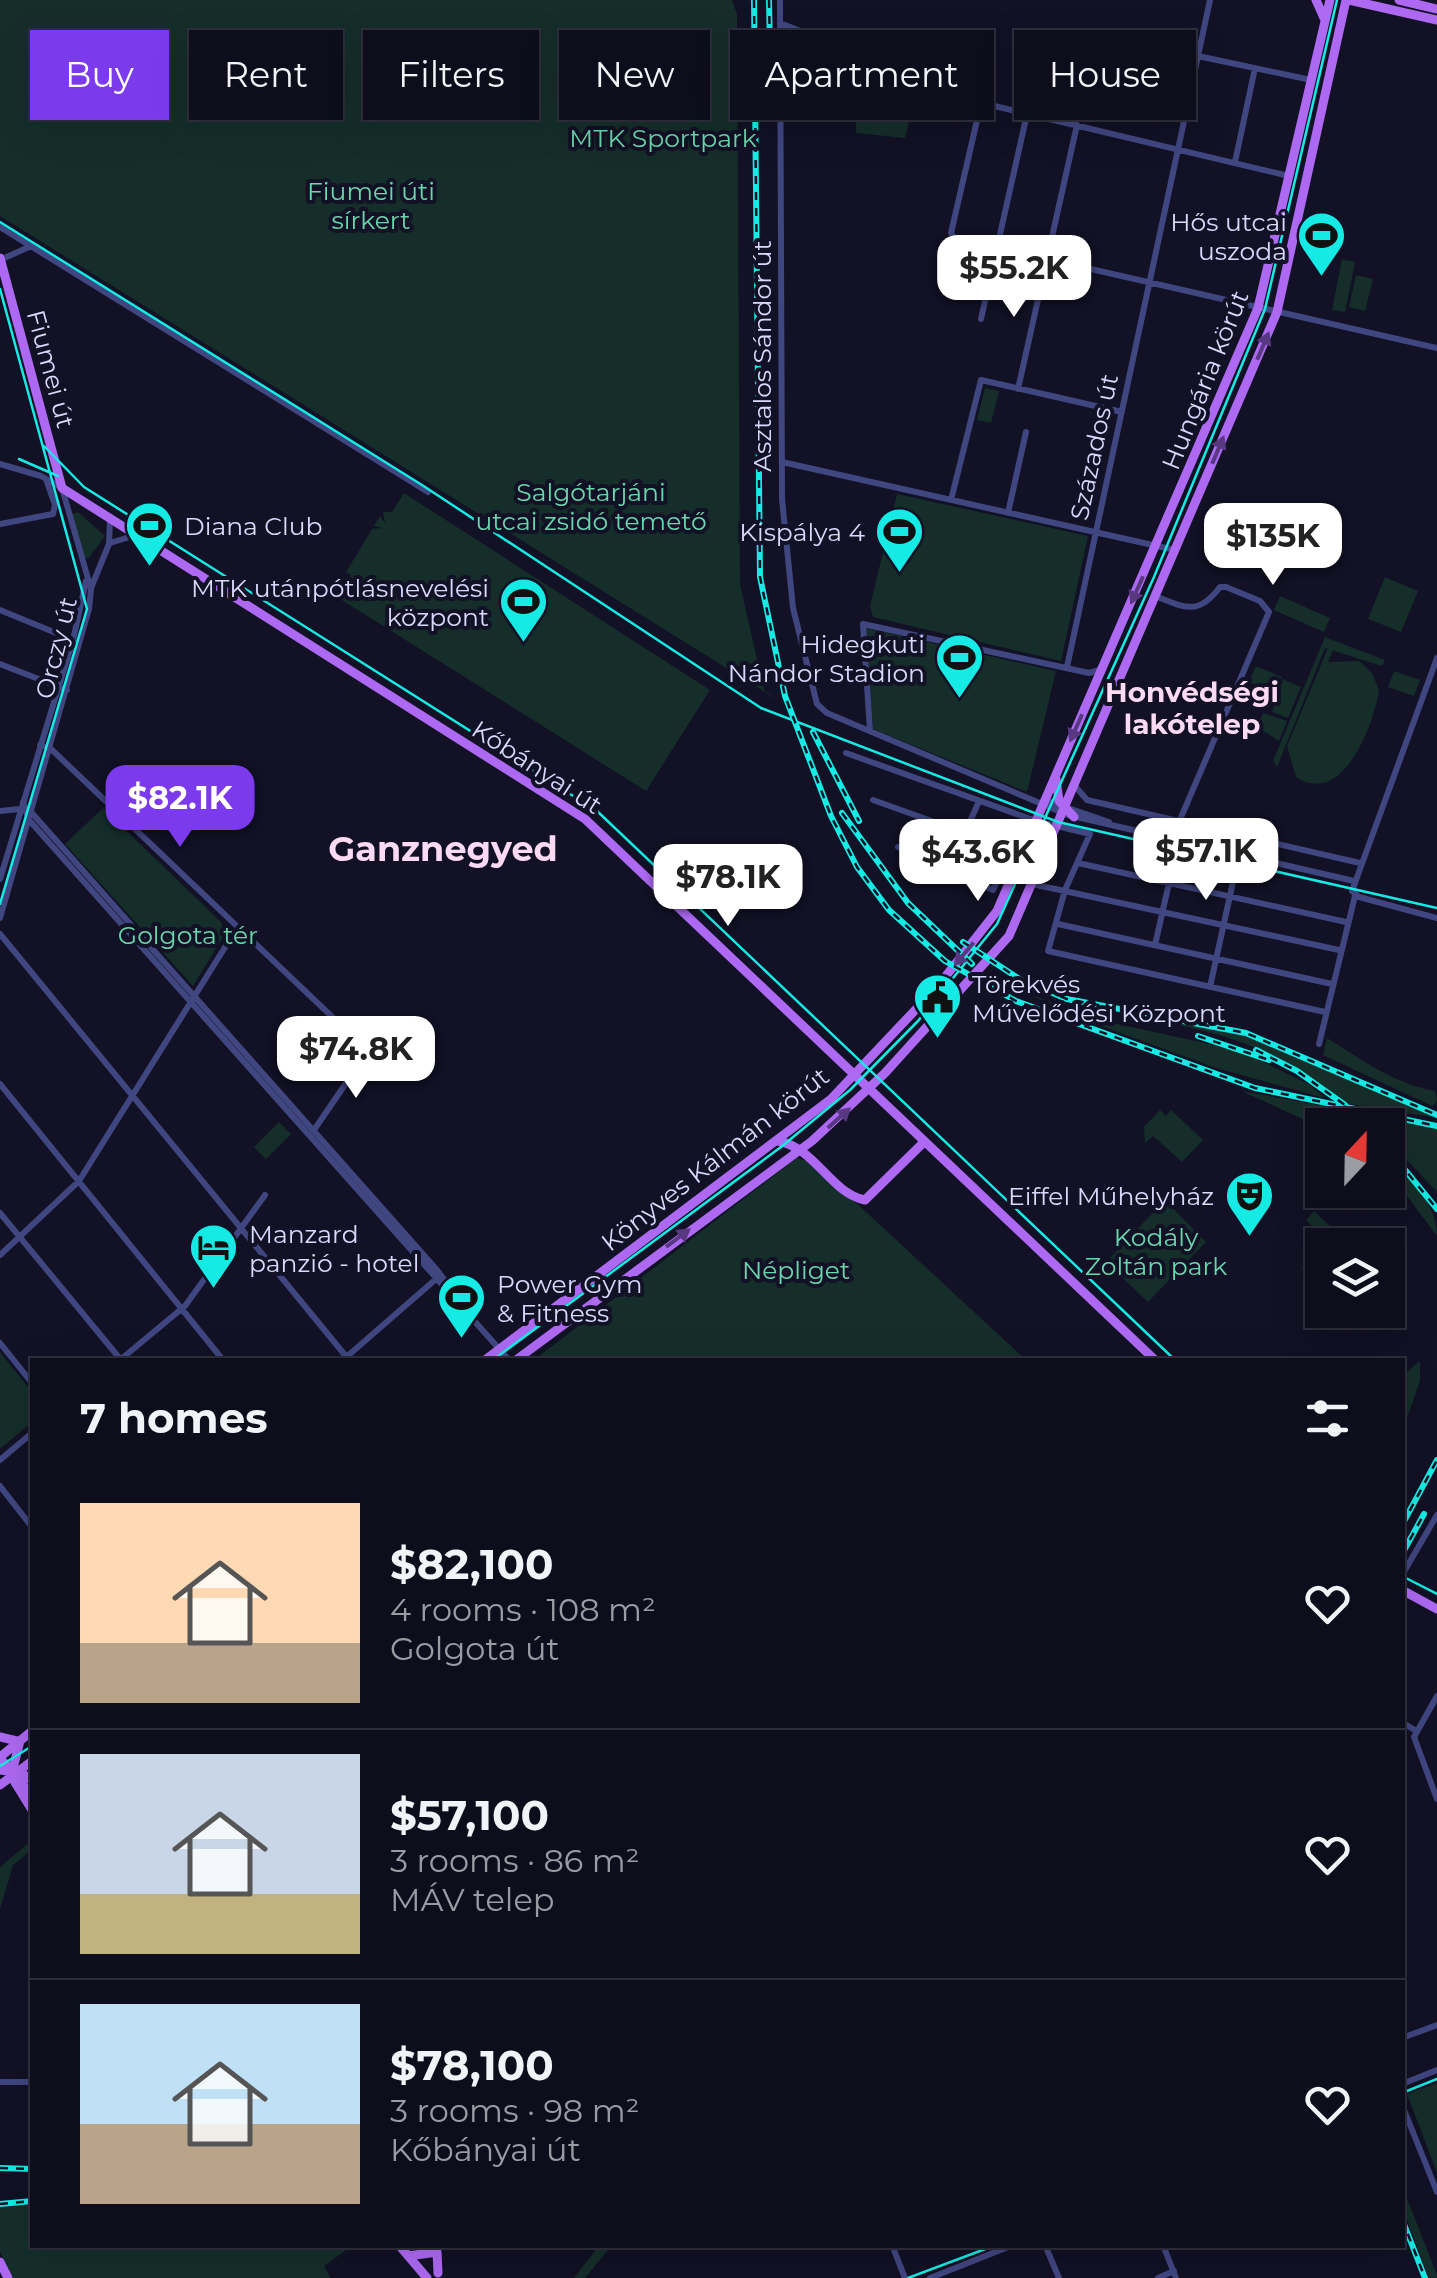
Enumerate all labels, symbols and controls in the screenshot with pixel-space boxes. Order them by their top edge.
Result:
chip: Buy [30,30,169,120]
chip: Rent [189,30,343,120]
chip: Filters [363,30,539,120]
chip: New [559,30,710,120]
chip: Apartment [730,30,994,120]
chip: House [1014,30,1196,120]
park label: MTK Sportpark [569,123,757,153]
park label: Fiumei úti sírkert [307,176,435,235]
place label: Hős utcai uszoda [1170,207,1287,266]
sports icon: Hős utcai uszoda [1296,210,1348,278]
pin: $55.2K [933,235,1095,320]
street label: Asztalos Sándor út [747,240,777,472]
text: $55.2K [959,248,1069,287]
street label: Hungária körút [1155,286,1255,474]
street label: Fiumei út [21,307,81,431]
one-way arrow [1255,331,1271,361]
street label: Százados út [1064,371,1124,523]
one-way arrow [1210,435,1226,464]
park label: Salgótarjáni utcai zsidó temető [475,477,707,536]
sports icon: Diana Club [123,500,175,568]
pin: $135K [1203,503,1343,588]
sports icon: Kispálya 4 [874,506,926,574]
place label: Diana Club [184,511,323,541]
text: $135K [1226,516,1320,555]
place label: Kispálya 4 [739,517,865,547]
place label: MTK utánpótlásnevelési központ [191,573,489,632]
one-way arrow [1129,575,1145,605]
sports icon: MTK utánpótlásnevelési központ [498,576,550,644]
street label: Orczy út [29,594,83,702]
place label: Hidegkuti Nándor Stadion [728,629,925,688]
sports icon: Hidegkuti Nándor Stadion [934,632,986,700]
district label: Honvédségi lakótelep [1105,675,1279,741]
one-way arrow [1068,713,1084,743]
street label: Kőbányai út [466,714,608,820]
pin: $82.1K [99,765,261,850]
text: $82.1K [128,778,232,817]
pin: $57.1K [1125,818,1287,903]
pin: $43.6K [897,819,1059,904]
district label: Ganznegyed [328,827,558,870]
text: $57.1K [1155,831,1257,870]
text: $43.6K [921,832,1035,871]
pin: $78.1K [647,844,809,929]
text: $78.1K [676,857,780,896]
park label: Golgota tér [118,920,258,950]
one-way arrow [954,942,976,967]
place label: Törekvés Művelődési Központ [972,969,1226,1028]
public building icon: Törekvés Művelődési Központ [911,972,963,1040]
pin: $74.8K [275,1016,437,1101]
text: $74.8K [299,1029,413,1068]
street label: Könyves Kálmán körút [595,1061,835,1257]
one-way arrow [826,1107,851,1129]
north arrow [1305,1108,1405,1208]
map controls [1305,1108,1405,1328]
theatre icon: Eiffel Műhelyház [1223,1170,1275,1238]
place label: Eiffel Műhelyház [1008,1181,1214,1211]
place label: Manzard panzió - hotel [249,1219,419,1278]
hotel icon: Manzard panzió - hotel [188,1222,240,1290]
park label: Kodály Zoltán park [1085,1222,1227,1281]
button: layers [1305,1228,1405,1328]
one-way arrow [665,1229,691,1249]
park label: Népliget [742,1255,850,1285]
place label: Power Gym & Fitness [497,1269,643,1328]
sports icon: Power Gym & Fitness [436,1272,488,1340]
icon: filters [1300,1391,1355,1446]
text: 7 homes [80,1392,268,1444]
text: $82,100 [390,1538,554,1590]
icon: home [160,1543,280,1663]
icon: heart [1300,1576,1355,1631]
text: 4 rooms · 108 m² [390,1590,656,1629]
text: Golgota út [390,1629,560,1668]
text: $57,100 [390,1789,549,1841]
icon: home [160,1794,280,1914]
icon: heart [1300,1827,1355,1882]
text: 3 rooms · 86 m² [390,1841,639,1880]
text: MÁV telep [390,1880,554,1919]
text: $78,100 [390,2039,554,2091]
icon: home [160,2044,280,2164]
icon: heart [1300,2077,1355,2132]
text: 3 rooms · 98 m² [390,2091,639,2130]
text: Kőbányai út [390,2130,581,2169]

